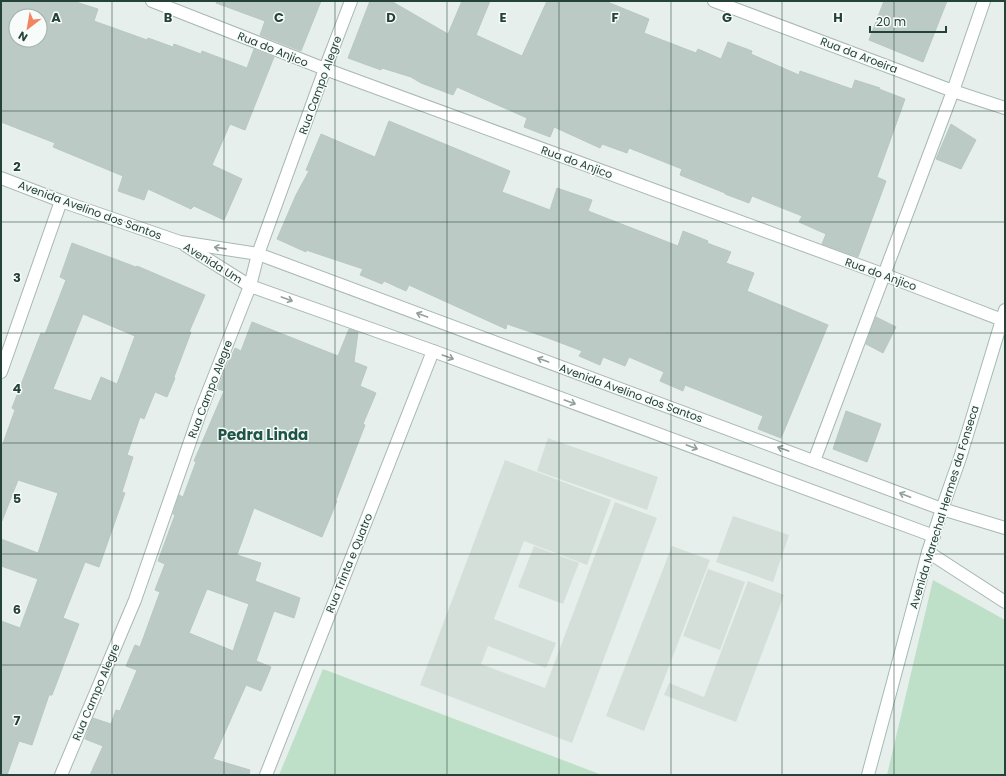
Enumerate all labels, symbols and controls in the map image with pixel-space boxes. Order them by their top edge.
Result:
north arrow [8,8,48,48]
text: A [51,8,61,27]
text: B [164,8,173,27]
text: C [274,8,284,27]
text: D [386,8,396,27]
text: E [499,8,507,27]
text: F [611,8,619,27]
text: G [722,8,732,27]
text: H [833,8,843,27]
scale bar [870,8,946,34]
text: 20 m [876,13,906,30]
text: N [15,28,31,46]
street label: Rua do Anjico [235,28,311,70]
street label: Rua Campo Alegre [295,33,345,137]
street label: Rua da Aroeira [818,33,900,77]
street label: Rua do Anjico [539,142,615,182]
text: 2 [13,157,21,176]
street label: Avenida Avelino dos Santos [16,177,164,244]
street label: Avenida Um [180,239,246,287]
one-way arrow [214,244,227,252]
street label: Rua do Anjico [843,254,919,294]
text: 3 [13,268,21,287]
one-way arrow [280,296,293,303]
one-way arrow [416,310,428,318]
street label: Rua Campo Alegre [184,337,236,440]
one-way arrow [442,354,455,361]
one-way arrow [537,356,550,363]
street label: Avenida Avelino dos Santos [557,360,705,427]
text: 4 [13,379,22,398]
one-way arrow [564,399,577,406]
street label: Avenida Marechal Hermes da Fonseca [905,403,983,611]
district label: Pedra Linda [218,424,308,445]
one-way arrow [686,443,698,451]
one-way arrow [778,445,790,453]
text: 5 [13,489,21,508]
one-way arrow [900,490,912,498]
street label: Rua Trinta e Quatro [322,511,376,615]
text: 6 [13,600,21,619]
street label: Rua Campo Alegre [68,641,124,743]
text: 7 [14,711,21,730]

